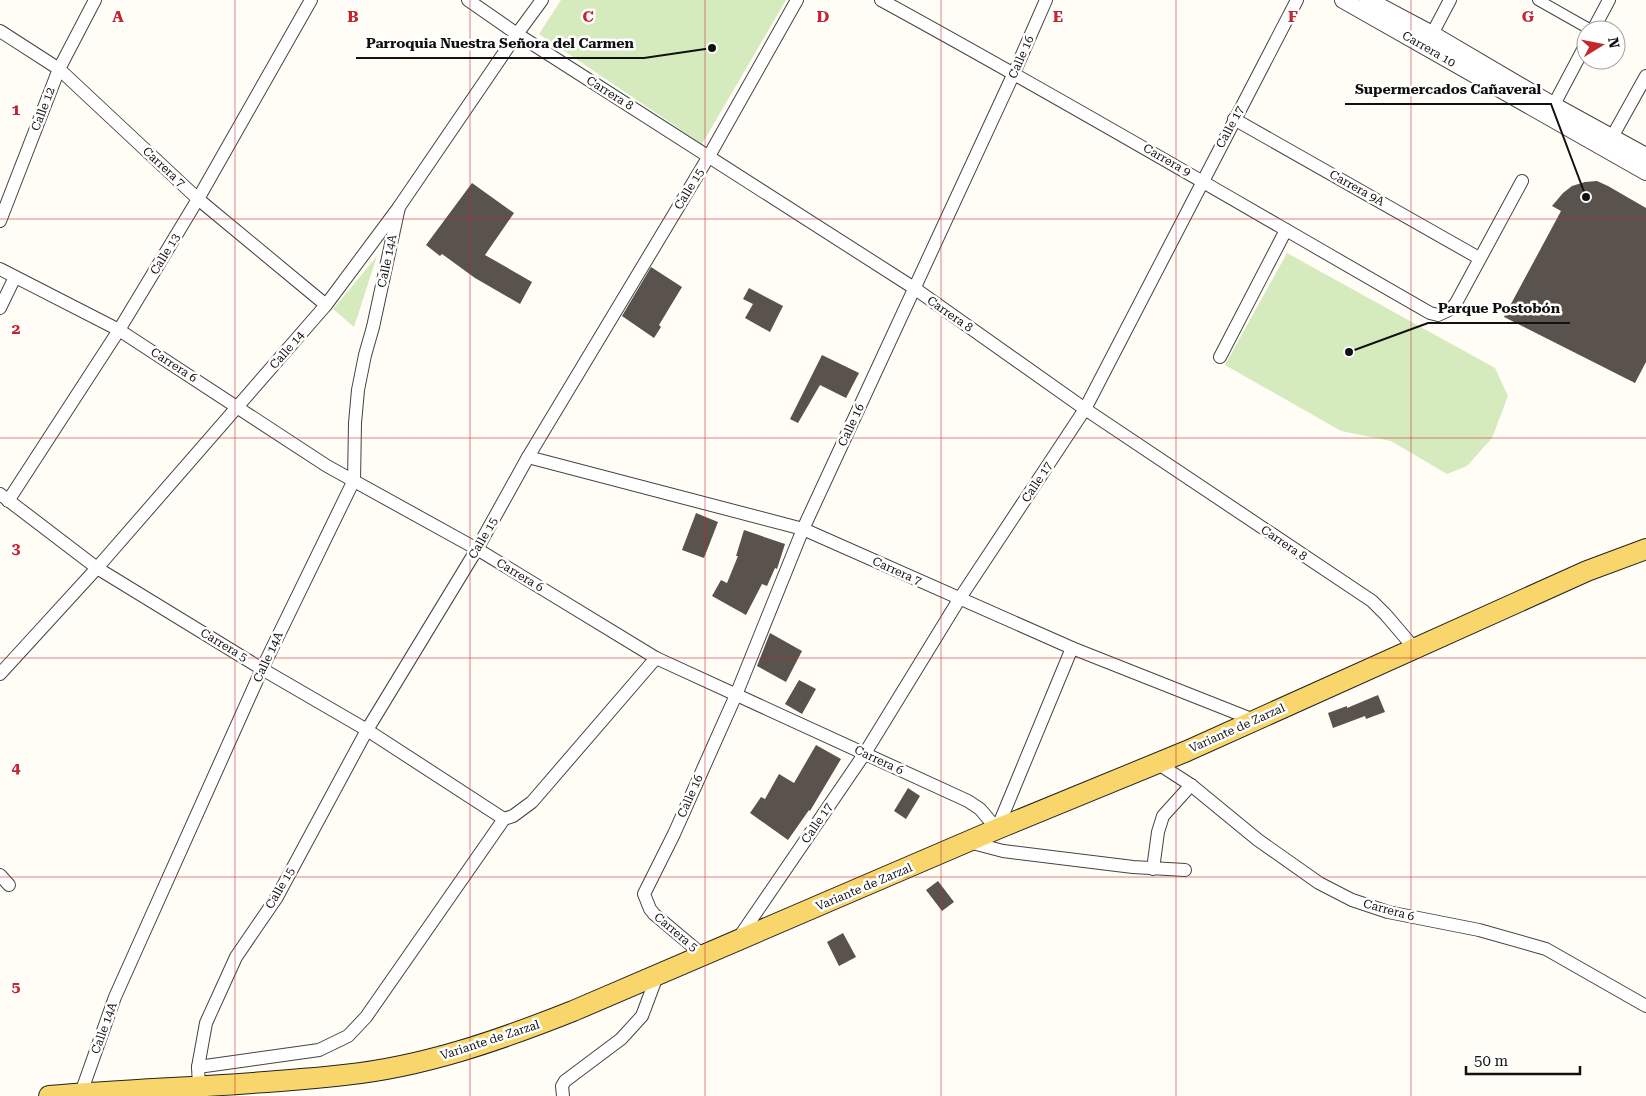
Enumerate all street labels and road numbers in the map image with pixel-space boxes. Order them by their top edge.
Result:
street label: Carrera 10 [1400,28,1458,70]
street label: Calle 16 [1005,33,1037,81]
street label: Carrera 8 [584,73,636,113]
street label: Calle 12 [28,85,58,133]
street label: Calle 17 [1213,103,1247,150]
street label: Carrera 9 [1141,141,1193,179]
street label: Carrera 7 [140,144,188,190]
street label: Calle 15 [671,166,707,212]
street label: Carrera 9A [1327,167,1388,209]
street label: Calle 13 [147,231,183,277]
street label: Calle 14A [375,233,400,289]
street label: Carrera 8 [924,293,976,335]
street label: Calle 14 [267,328,307,372]
street label: Carrera 6 [148,345,200,385]
street label: Calle 16 [835,401,867,449]
street label: Calle 17 [1019,459,1055,505]
street label: Calle 15 [466,515,501,561]
street label: Carrera 8 [1258,523,1310,564]
street label: Carrera 7 [870,554,924,588]
street label: Carrera 6 [494,555,546,595]
street label: Carrera 5 [198,625,250,665]
street label: Calle 14A [250,629,286,684]
street label: Variante de Zarzal [1187,700,1287,755]
street label: Carrera 6 [852,743,906,778]
street label: Calle 16 [674,772,706,820]
street label: Calle 17 [798,800,836,846]
street label: Variante de Zarzal [814,860,915,914]
street label: Calle 15 [263,865,298,911]
street label: Carrera 6 [1362,896,1416,924]
street label: Carrera 5 [651,910,701,954]
street label: Calle 14A [88,1000,120,1056]
street label: Variante de Zarzal [439,1017,542,1063]

